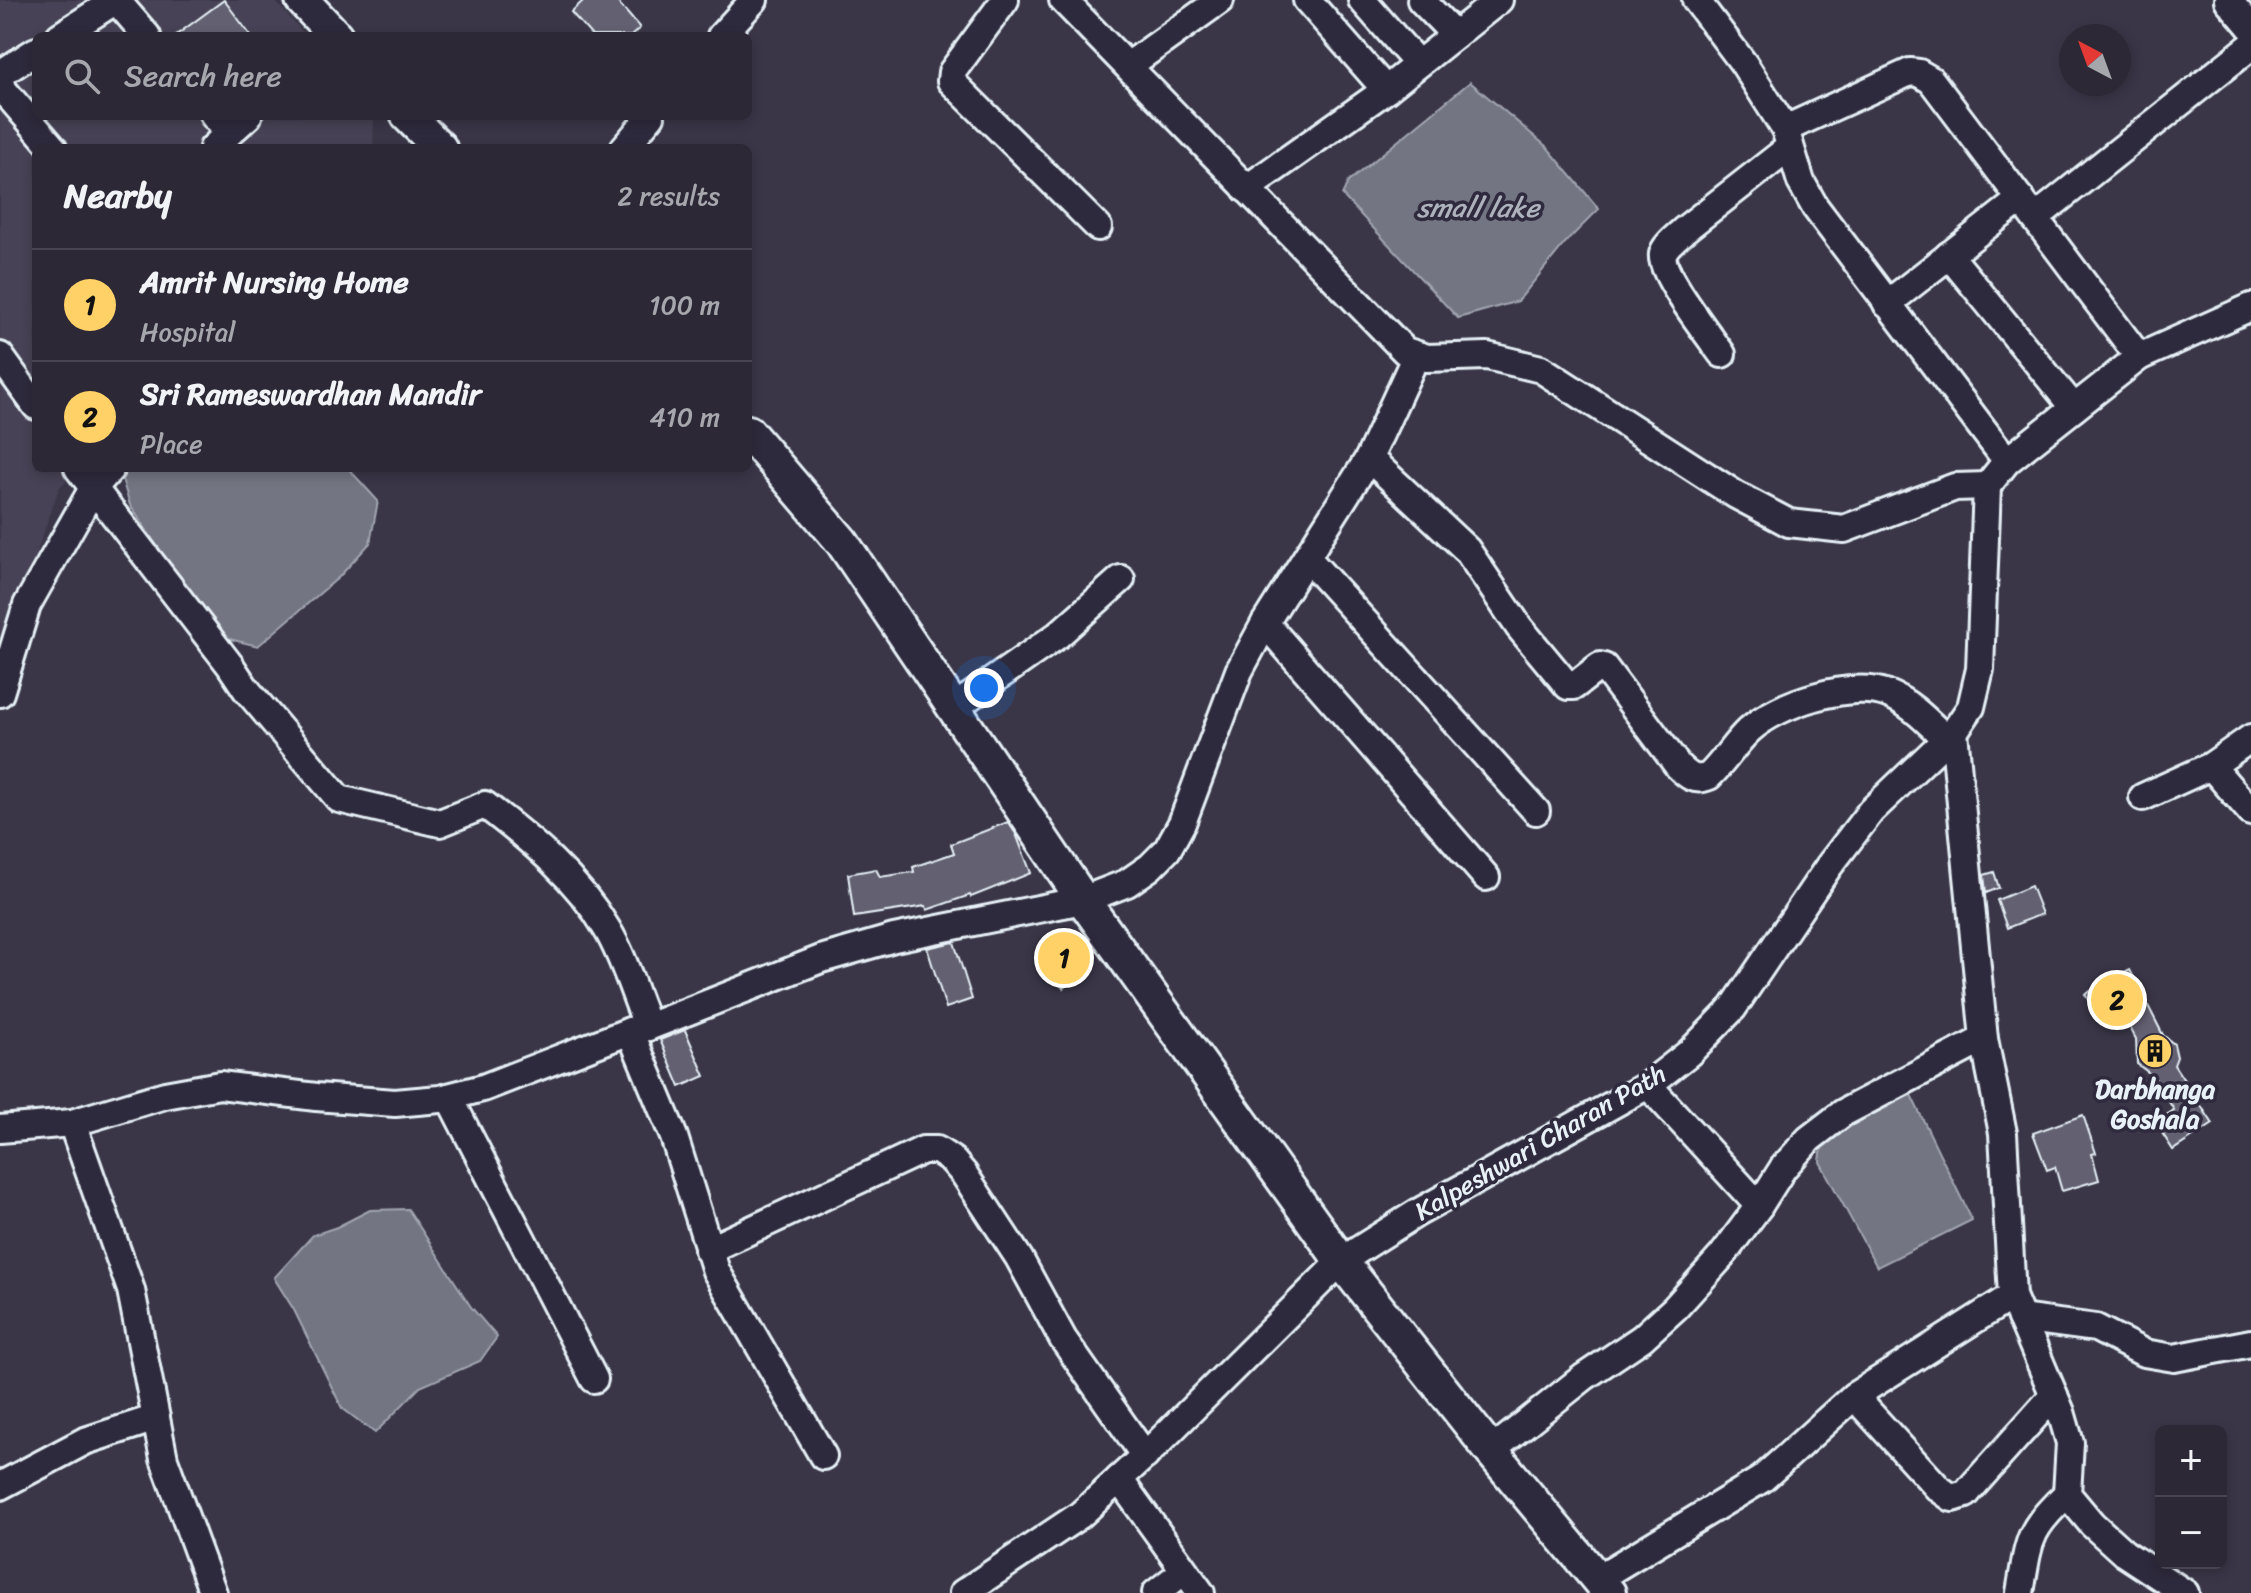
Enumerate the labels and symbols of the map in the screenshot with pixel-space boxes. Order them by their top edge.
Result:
north arrow [2059,24,2131,96]
water label: small lake [1417,183,1542,232]
your location [964,668,1004,708]
pin: 1 [1038,928,1090,988]
pin: 2 [2091,970,2143,1030]
building icon: Darbhanga Goshala [2136,1032,2174,1070]
street label: Kalpeshwari Charan Path [1405,1051,1675,1233]
place label: Darbhanga Goshala [2095,1066,2216,1142]

